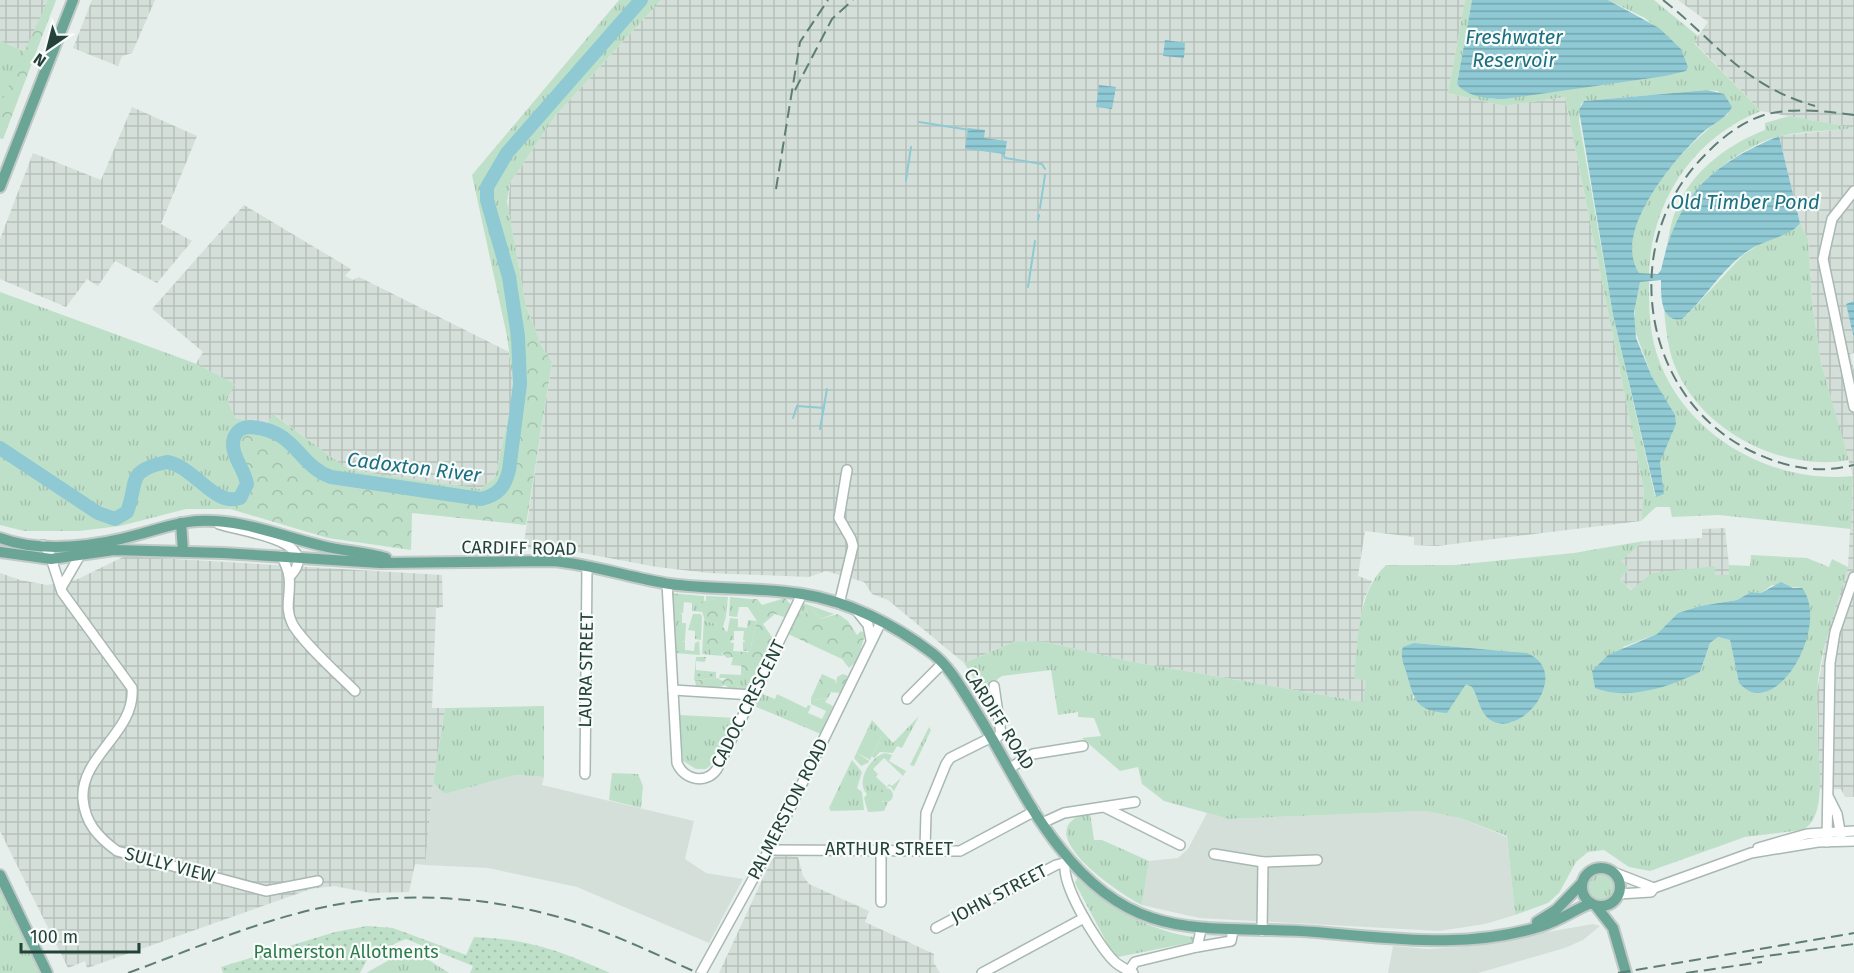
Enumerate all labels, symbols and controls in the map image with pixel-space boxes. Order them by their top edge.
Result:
north arrow [18,18,78,78]
water label: Freshwater Reservoir [1465,25,1564,72]
text: N [30,49,49,71]
water label: Old Timber Pond [1670,190,1820,214]
water label: Cadoxton River [346,447,484,487]
street label: CARDIFF ROAD [461,536,577,560]
street label: LAURA STREET [574,612,598,728]
street label: CADOC CRESCENT [706,636,790,772]
street label: CARDIFF ROAD [959,664,1039,774]
street label: PALMERSTON ROAD [743,735,833,883]
street label: ARTHUR STREET [825,838,954,860]
street label: SULLY VIEW [122,842,218,888]
street label: JOHN STREET [947,859,1051,928]
scale bar [21,916,140,954]
text: 100 m [30,926,78,948]
park label: Palmerston Allotments [253,941,439,963]

